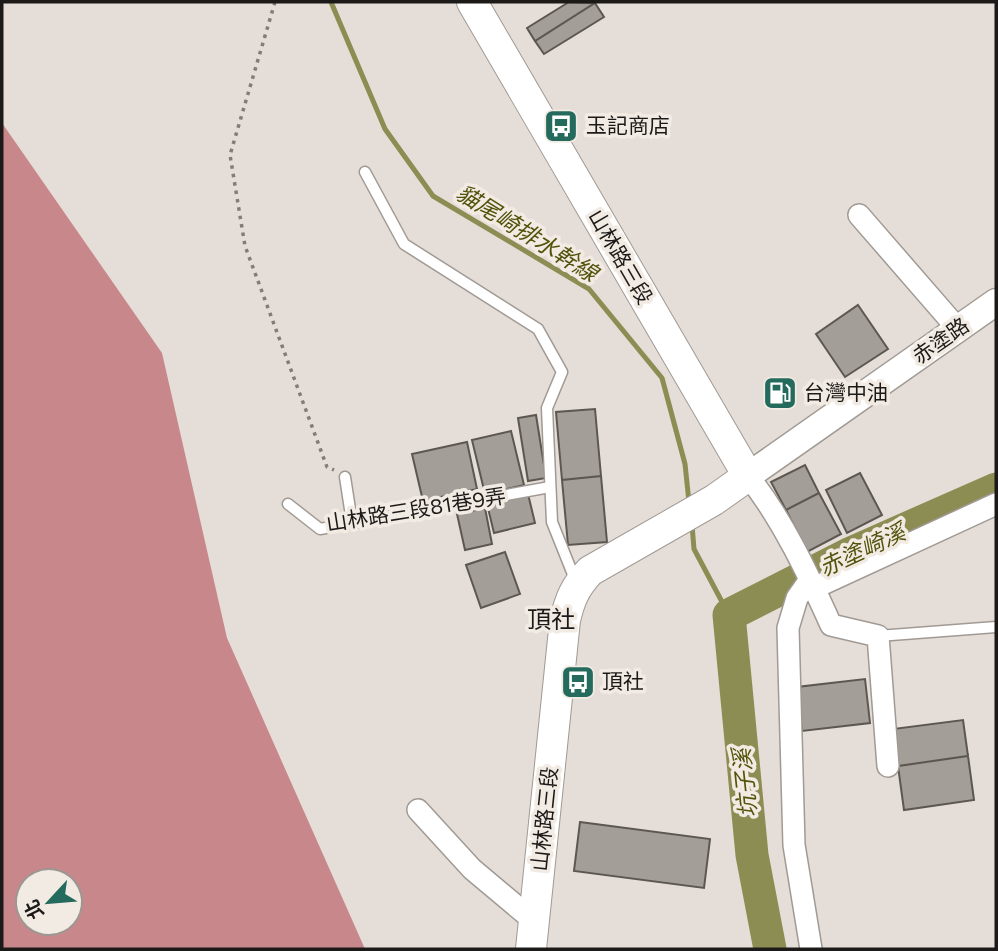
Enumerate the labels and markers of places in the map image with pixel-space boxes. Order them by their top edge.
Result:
bus stop icon: 玉記商店 [542,107,580,145]
place label: 玉記商店 [586,112,670,137]
fuel station icon: 台灣中油 [761,374,799,412]
place label: 台灣中油 [804,379,888,404]
bus stop icon: 頂社 [559,663,597,701]
place label: 頂社 [602,668,644,693]

